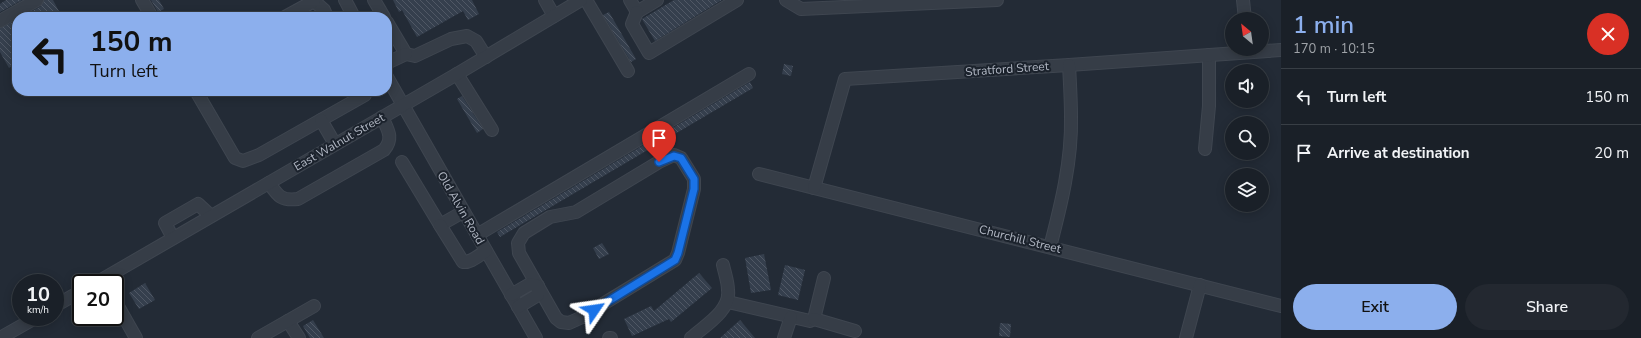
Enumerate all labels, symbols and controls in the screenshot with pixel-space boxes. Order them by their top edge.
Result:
text: 1 min [1293,9,1354,41]
north arrow [1225,12,1269,56]
map controls [1225,12,1269,212]
button: close [1587,13,1629,55]
text: 150 m [90,23,173,61]
icon: left [24,28,76,80]
text: 170 m · 10:15 [1293,40,1375,58]
street label: Stratford Street [965,58,1050,80]
text: Turn left [90,59,158,83]
button: sound [1225,64,1269,108]
icon: left [1293,86,1315,108]
text: Turn left [1327,87,1386,107]
text: 150 m [1585,87,1629,107]
street label: East Walnut Street [291,109,388,174]
button: search [1225,116,1269,160]
pin [642,121,676,162]
icon: arrive [648,127,670,149]
icon: arrive [1293,142,1315,164]
text: Arrive at destination [1327,143,1470,163]
text: 20 m [1594,143,1629,163]
button: layers [1225,168,1269,212]
street label: Old Alvin Road [434,169,488,247]
street label: Churchill Street [977,221,1063,257]
speed limit sign: 20 [72,274,124,326]
text: 10 [26,281,50,308]
button: Exit [1293,284,1457,330]
button: Share [1465,284,1629,330]
position arrow [573,289,615,331]
text: km/h [27,303,49,317]

